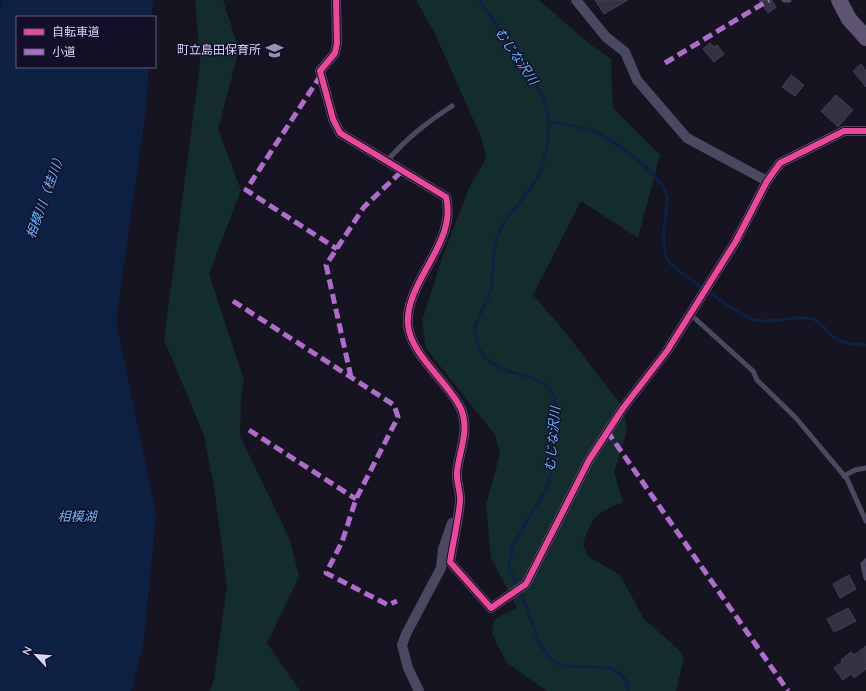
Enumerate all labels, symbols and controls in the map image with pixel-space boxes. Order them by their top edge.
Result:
legend [16,16,156,68]
text: 自転車道 [52,24,100,39]
water label: むじな沢川 [492,25,543,89]
school or university icon: 町立島田保育所 [264,40,284,60]
place label: 町立島田保育所 [177,42,261,57]
text: 小道 [52,44,76,59]
water label: 相模川（桂川） [22,150,68,240]
water label: むじな沢川 [541,404,563,472]
water label: 相模湖 [57,508,98,524]
north arrow [16,635,56,675]
text: N [19,644,35,657]

